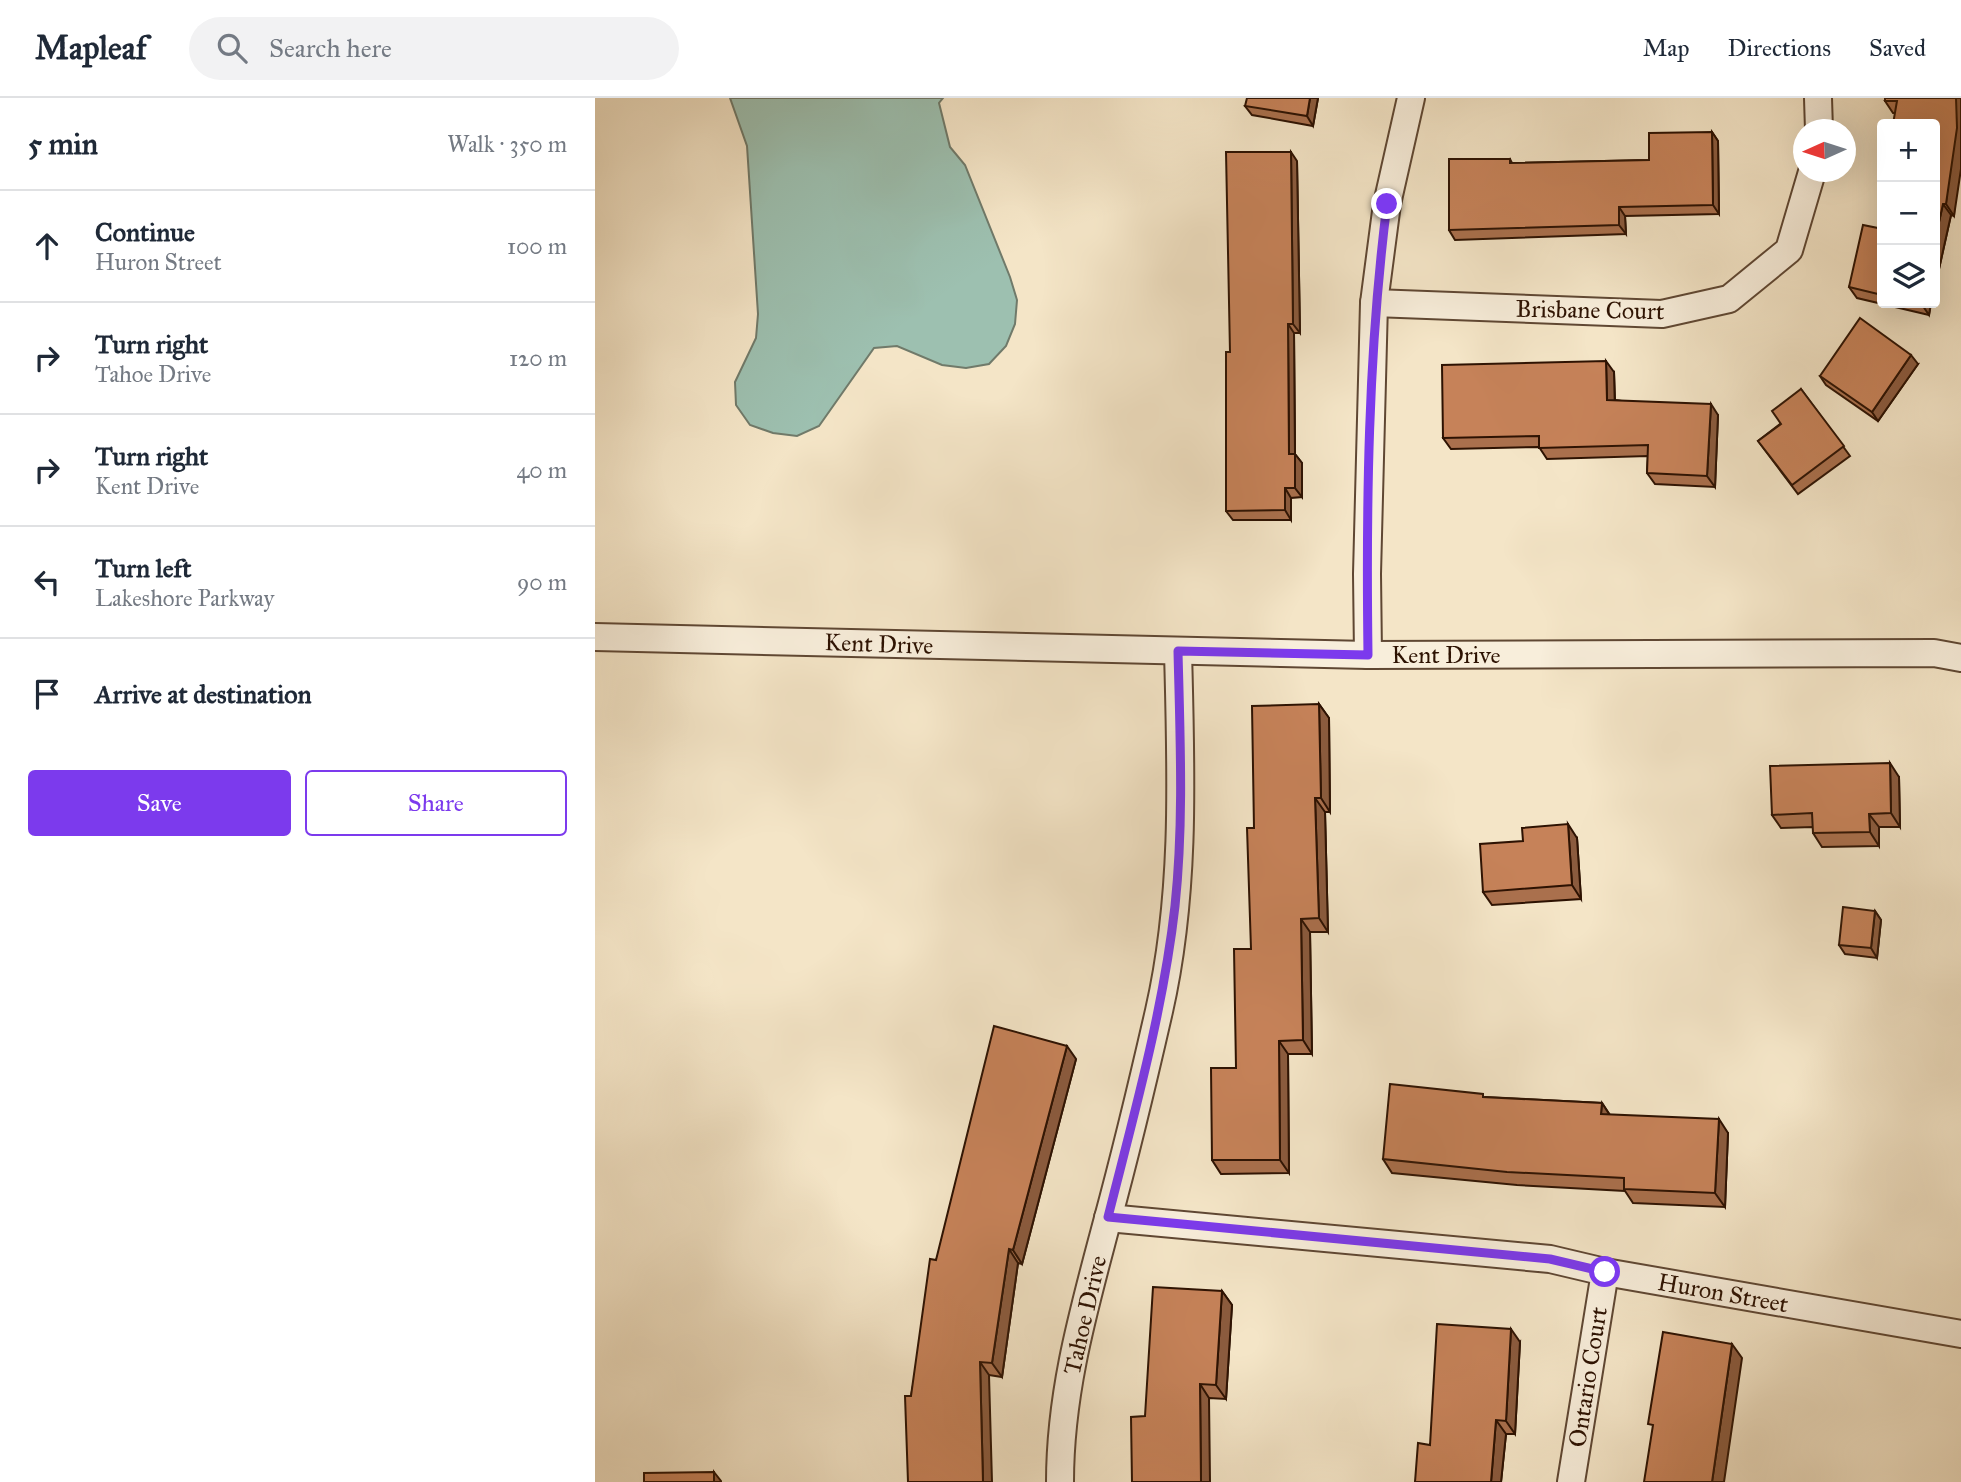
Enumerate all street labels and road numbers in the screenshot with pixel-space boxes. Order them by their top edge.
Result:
street label: Brisbane Court [1515,294,1665,326]
street label: Kent Drive [824,627,934,661]
street label: Kent Drive [1392,640,1500,670]
street label: Tahoe Drive [1057,1253,1113,1377]
street label: Huron Street [1655,1267,1791,1319]
street label: Ontario Court [1562,1304,1614,1449]

